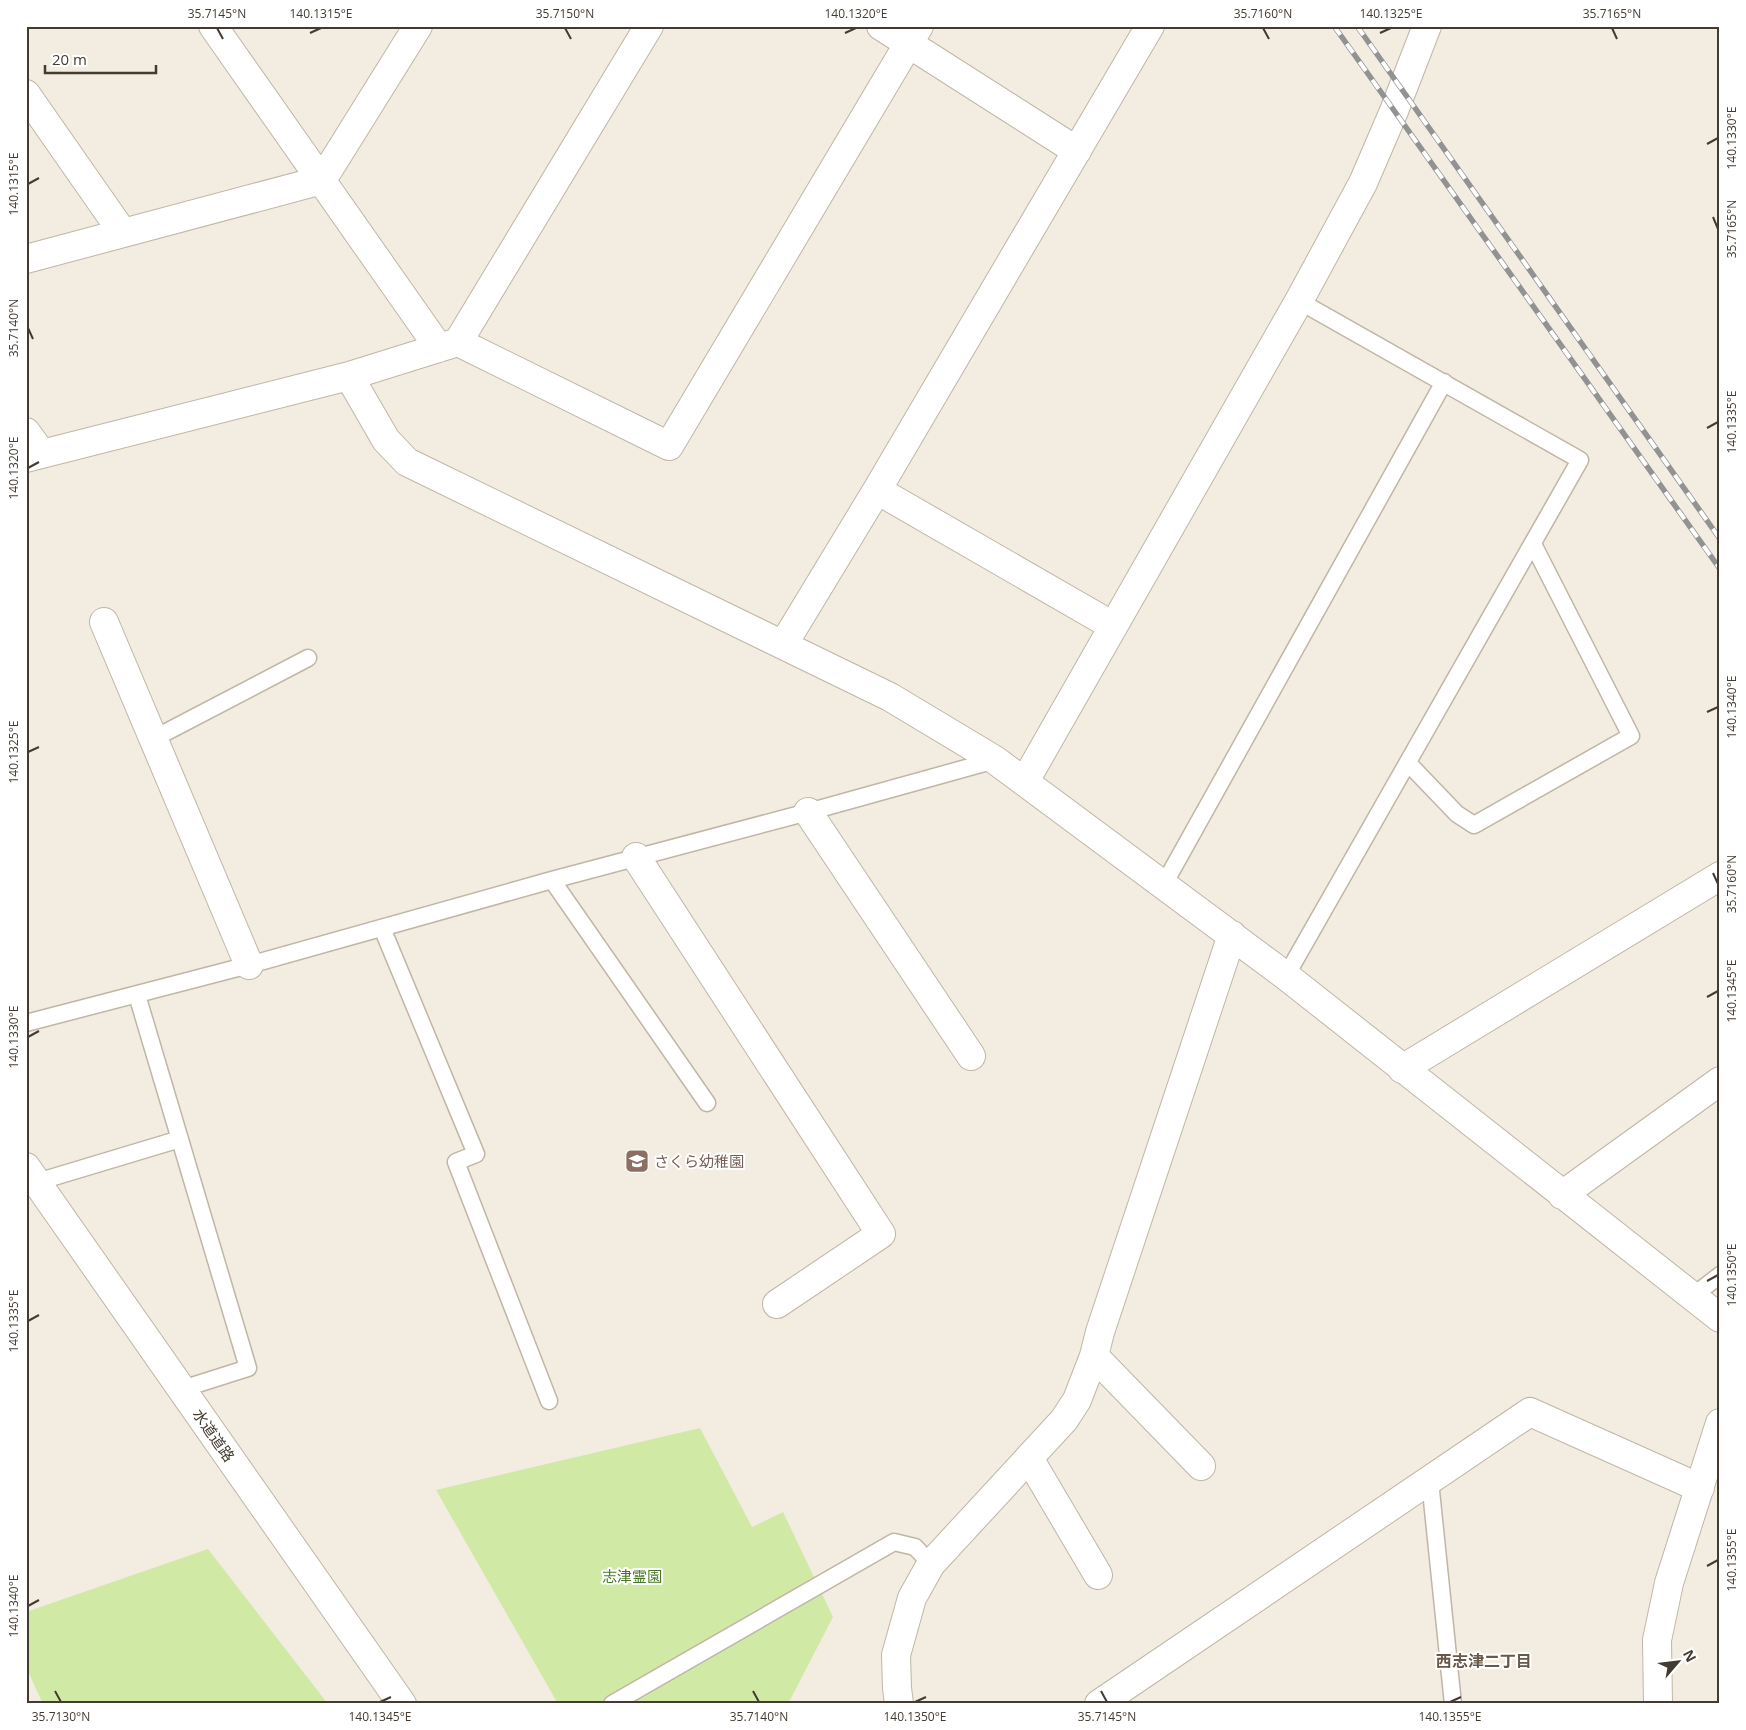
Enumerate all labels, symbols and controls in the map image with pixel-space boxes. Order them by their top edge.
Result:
text: 35.7145°N [188,5,246,22]
text: 140.1315°E [290,5,353,22]
text: 35.7150°N [536,5,594,22]
text: 140.1320°E [825,5,888,22]
text: 35.7160°N [1234,5,1292,22]
text: 140.1325°E [1360,5,1423,22]
text: 35.7165°N [1583,5,1641,22]
scale bar [45,42,156,74]
text: 20 m [52,49,87,69]
text: 140.1330°E [1723,107,1740,170]
text: 140.1315°E [5,153,22,216]
text: 35.7165°N [1723,200,1740,258]
text: 35.7140°N [5,299,22,357]
text: 140.1335°E [1723,391,1740,454]
text: 140.1320°E [5,437,22,500]
text: 140.1340°E [1723,676,1740,739]
text: 140.1325°E [5,721,22,784]
text: 35.7160°N [1723,855,1740,913]
text: 140.1345°E [1723,960,1740,1023]
text: 140.1330°E [5,1006,22,1069]
school or university icon: さくら幼稚園 [624,1148,650,1174]
place label: さくら幼稚園 [654,1151,744,1171]
text: 140.1350°E [1723,1244,1740,1307]
text: 140.1335°E [5,1290,22,1353]
street label: 水道道路 [189,1405,239,1465]
text: 140.1355°E [1723,1529,1740,1592]
park label: 志津霊園 [602,1566,662,1586]
text: 140.1340°E [5,1575,22,1638]
north arrow [1654,1638,1704,1688]
text: N [1679,1646,1701,1665]
district label: 西志津二丁目 [1436,1650,1532,1672]
text: 35.7130°N [32,1708,90,1725]
text: 140.1345°E [349,1708,412,1725]
text: 35.7140°N [730,1708,788,1725]
text: 140.1350°E [884,1708,947,1725]
text: 35.7145°N [1078,1708,1136,1725]
text: 140.1355°E [1419,1708,1482,1725]

